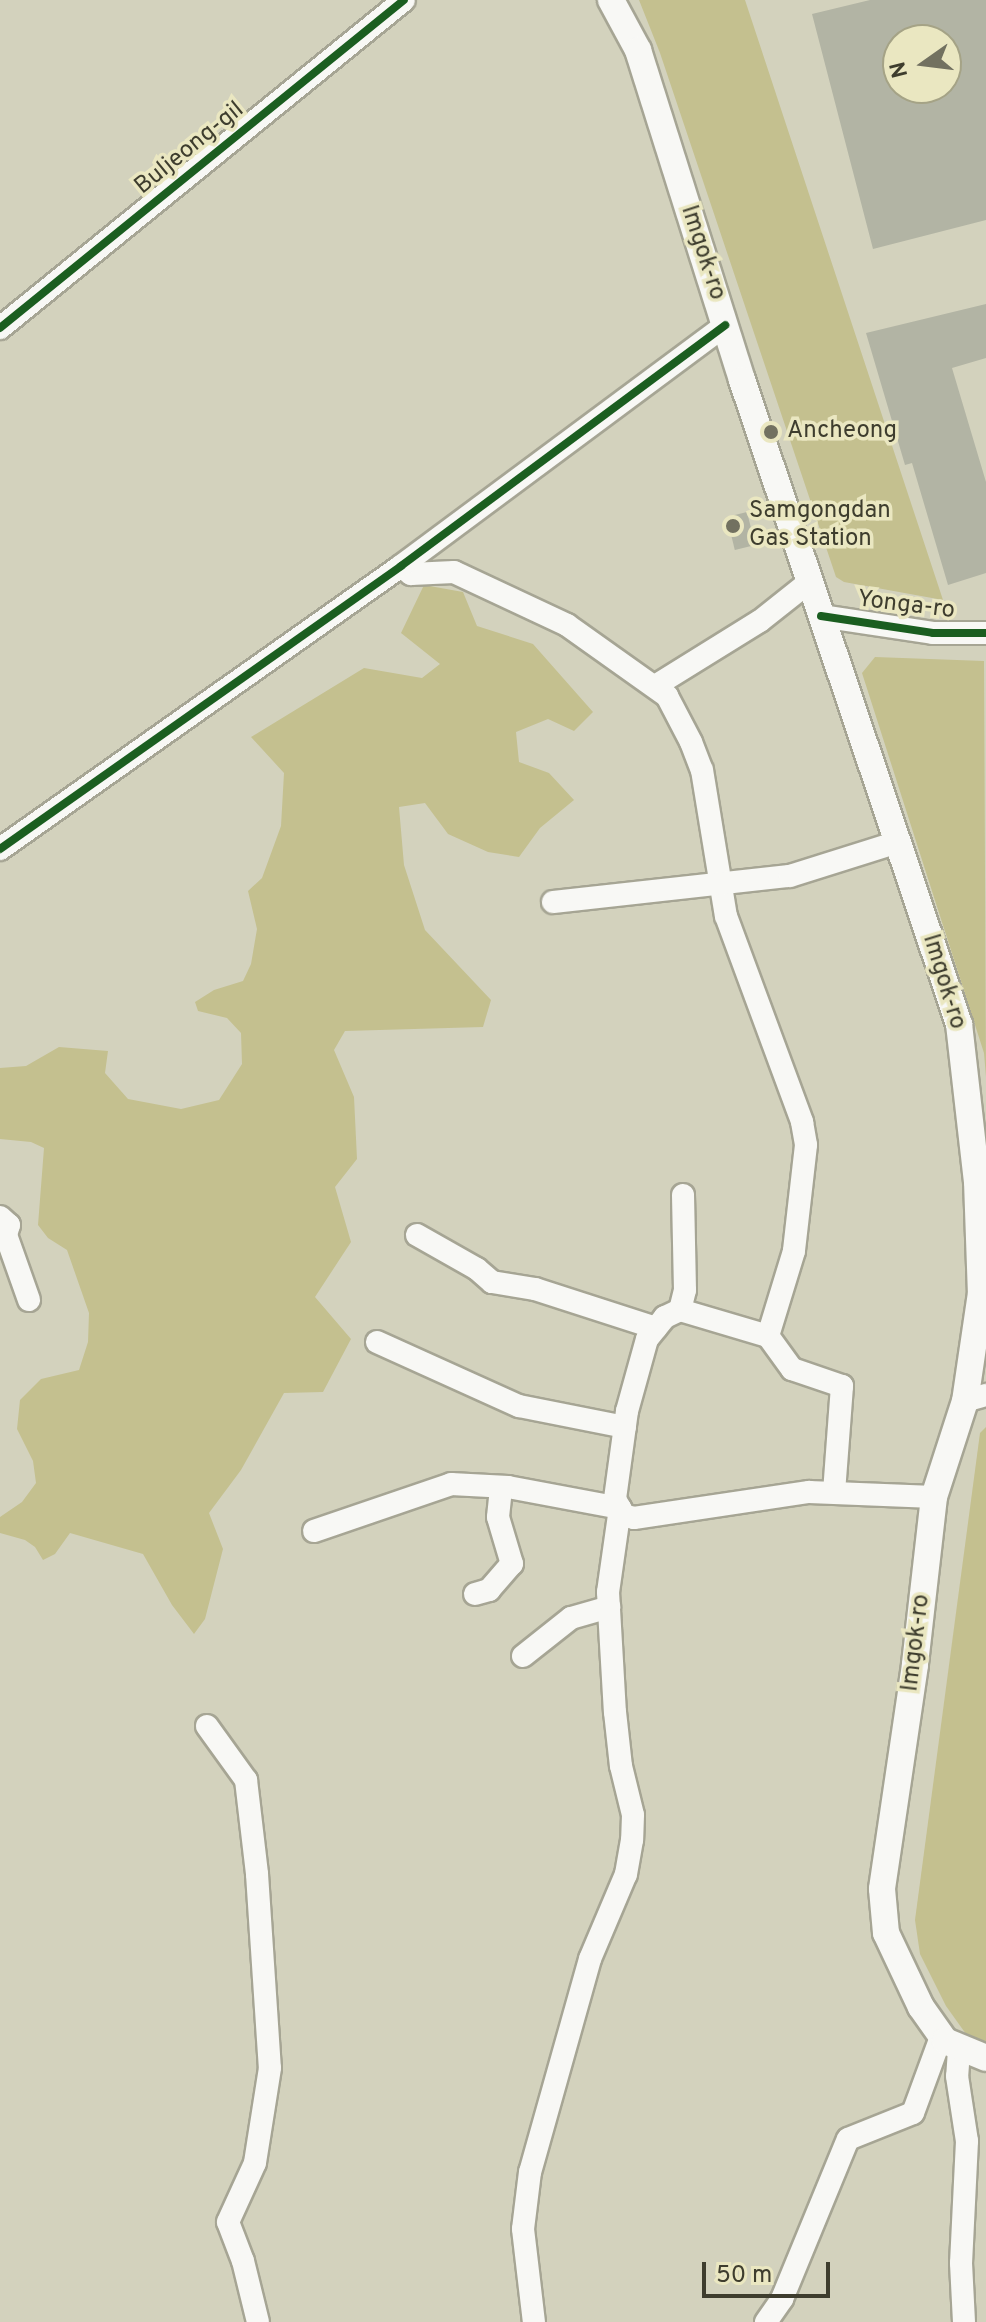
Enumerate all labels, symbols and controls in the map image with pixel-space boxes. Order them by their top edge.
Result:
north arrow [882,24,962,104]
text: N [885,59,915,80]
street label: Buljeong-gil [130,96,250,202]
street label: Imgok-ro [673,202,731,304]
place label: Ancheong [787,418,897,446]
marker: Ancheong [762,423,780,441]
place label: Samgongdan Gas Station [749,498,891,554]
marker: Samgongdan Gas Station [724,517,742,535]
street label: Yonga-ro [856,586,956,626]
street label: Imgok-ro [915,931,971,1033]
street label: Imgok-ro [897,1593,937,1693]
scale bar [706,2246,834,2296]
text: 50 m [716,2261,772,2291]

